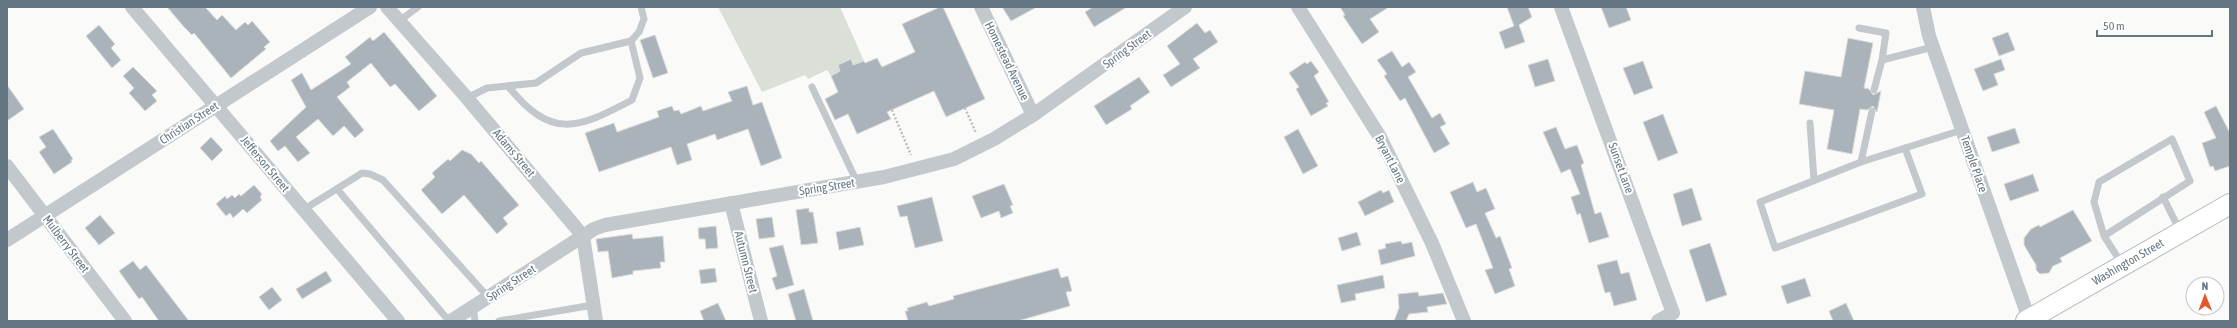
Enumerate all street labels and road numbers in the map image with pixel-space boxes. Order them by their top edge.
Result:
street label: Homestead Avenue [982,19,1032,103]
street label: Spring Street [1100,27,1154,71]
street label: Christian Street [157,98,222,147]
street label: Adams Street [490,126,538,180]
street label: Jefferson Street [238,133,293,195]
street label: Bryant Lane [1372,133,1408,185]
street label: Temple Place [1958,134,1990,194]
street label: Sunset Lane [1605,141,1637,195]
street label: Spring Street [798,176,856,198]
street label: Mulberry Street [40,213,92,276]
street label: Autumn Street [732,230,761,295]
street label: Washington Street [2090,236,2167,288]
street label: Spring Street [484,262,539,304]

